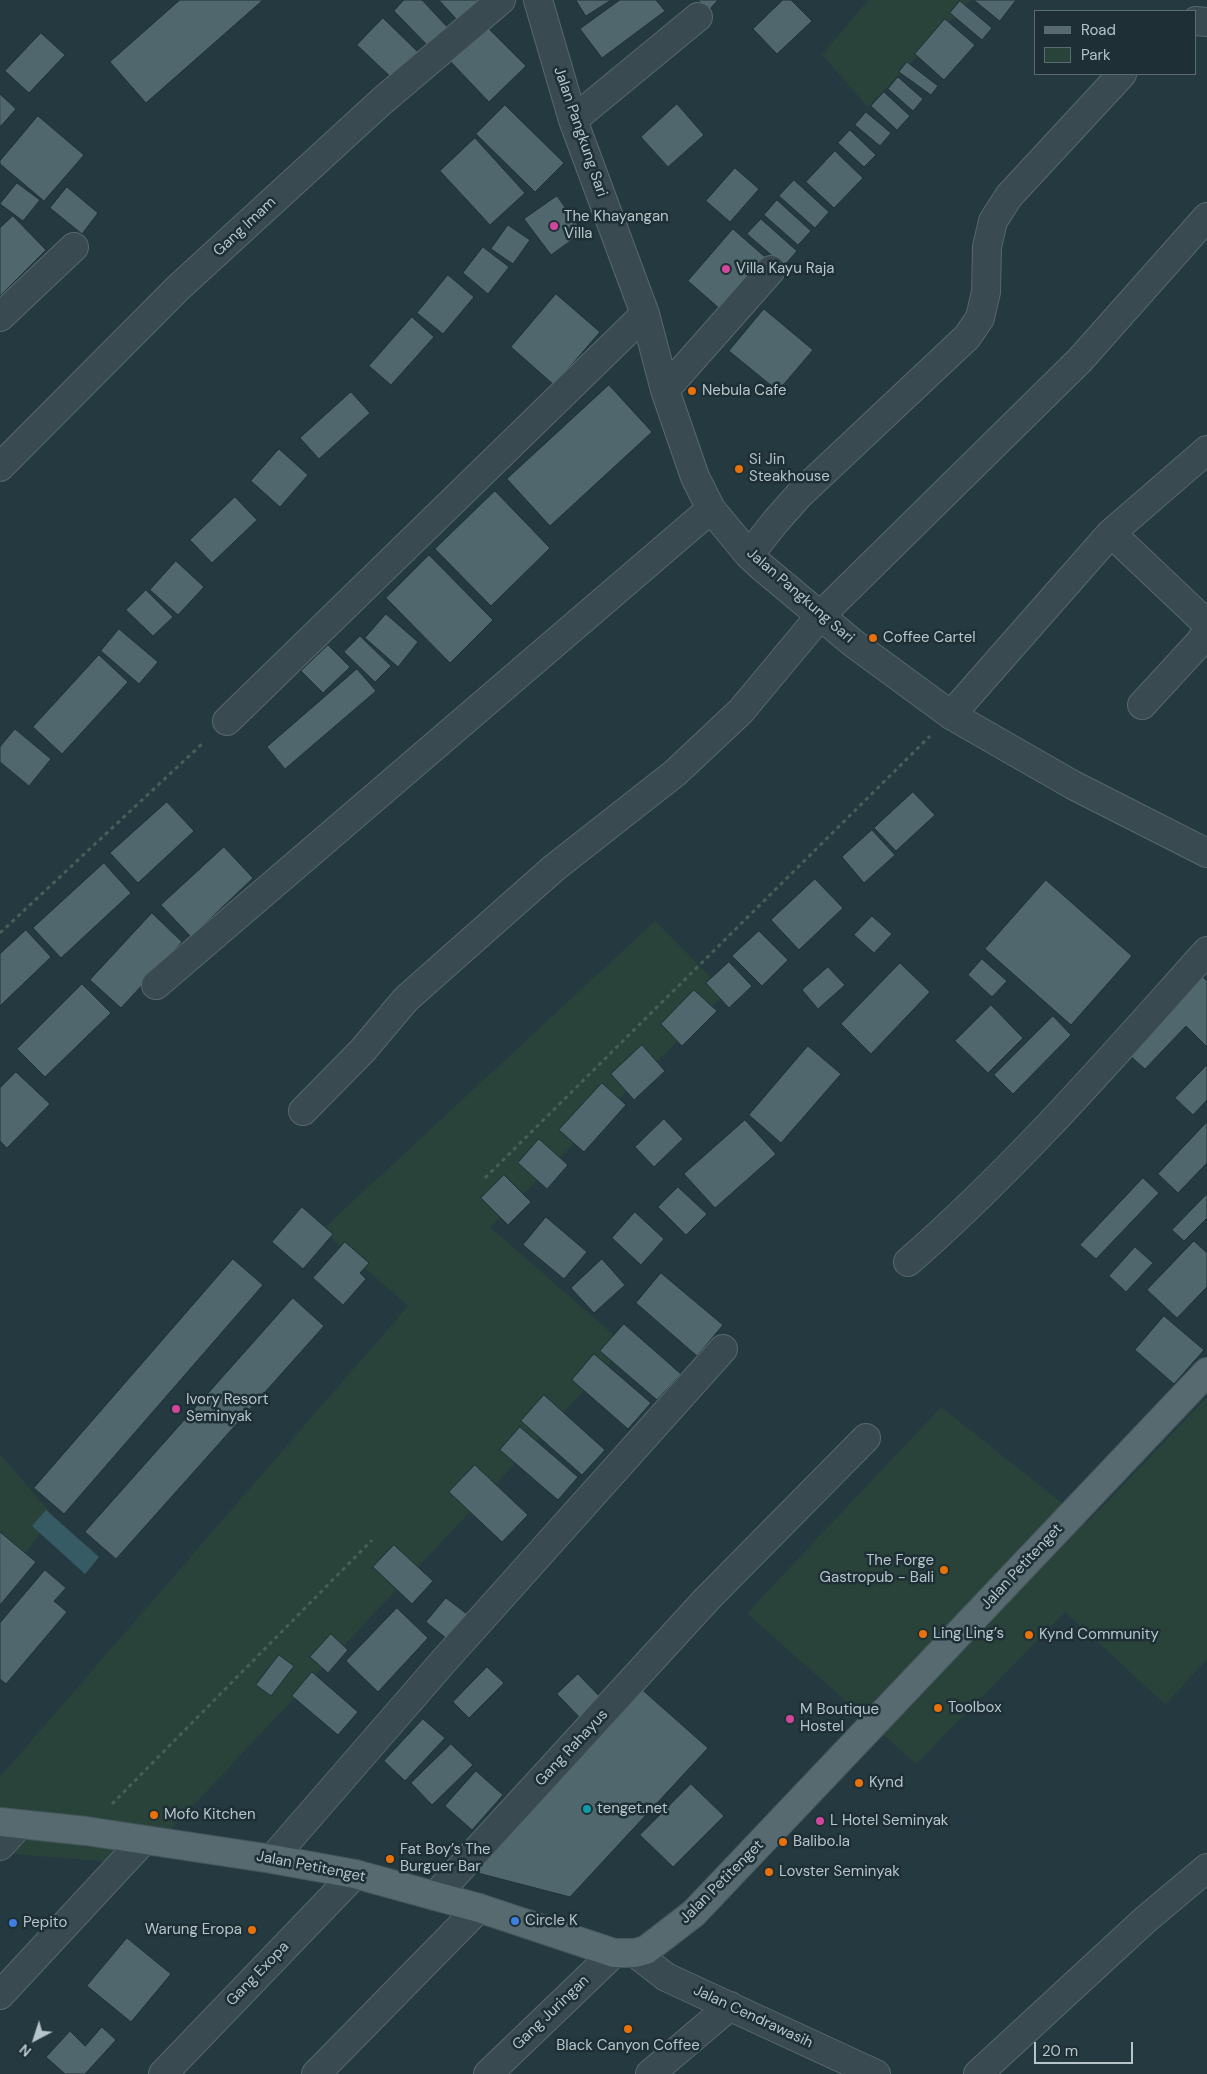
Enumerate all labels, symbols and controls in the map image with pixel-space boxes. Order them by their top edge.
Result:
legend [1034,10,1197,75]
text: Road [1081,20,1116,40]
text: Park [1081,45,1111,65]
street label: Jalan Pangkung Sari [549,65,611,199]
street label: Gang Imam [210,194,280,260]
place label: The Khayangan Villa [564,208,669,243]
marker: The Khayangan Villa [548,220,560,232]
place label: Villa Kayu Raja [736,260,834,278]
marker: Villa Kayu Raja [720,263,732,275]
place label: Nebula Cafe [702,382,787,400]
marker: Nebula Cafe [686,385,698,397]
place label: Si Jin Steakhouse [749,451,830,486]
marker: Si Jin Steakhouse [733,463,745,475]
street label: Jalan Pangkung Sari [743,544,857,648]
place label: Coffee Cartel [883,629,976,647]
marker: Coffee Cartel [867,632,879,644]
place label: Ivory Resort Seminyak [186,1391,269,1426]
marker: Ivory Resort Seminyak [170,1403,182,1415]
street label: Jalan Petitenget [978,1520,1066,1614]
place label: The Forge Gastropub - Bali [820,1552,934,1587]
marker: The Forge Gastropub - Bali [938,1564,950,1576]
place label: Ling Ling’s [933,1625,1004,1643]
place label: Kynd Community [1039,1626,1159,1644]
marker: Ling Ling’s [917,1628,929,1640]
marker: Kynd Community [1023,1629,1035,1641]
place label: Toolbox [948,1699,1002,1717]
place label: M Boutique Hostel [800,1701,879,1736]
marker: Toolbox [932,1702,944,1714]
street label: Gang Rahayus [532,1706,612,1790]
marker: M Boutique Hostel [784,1713,796,1725]
place label: Kynd [869,1774,903,1792]
marker: Kynd [853,1777,865,1789]
place label: tenget.net [597,1800,668,1818]
marker: tenget.net [581,1803,593,1815]
place label: Mofo Kitchen [164,1806,256,1824]
marker: Mofo Kitchen [148,1809,160,1821]
place label: L Hotel Seminyak [830,1812,948,1830]
marker: L Hotel Seminyak [814,1815,826,1827]
place label: Balibo.la [793,1833,850,1851]
street label: Jalan Petitenget [676,1836,768,1928]
marker: Balibo.la [777,1836,789,1848]
place label: Fat Boy’s The Burguer Bar [400,1841,491,1876]
street label: Jalan Petitenget [255,1848,367,1886]
marker: Fat Boy’s The Burguer Bar [384,1853,396,1865]
place label: Lovster Seminyak [779,1863,900,1881]
marker: Lovster Seminyak [763,1866,775,1878]
place label: Circle K [525,1912,578,1930]
place label: Pepito [23,1914,67,1932]
marker: Circle K [509,1915,521,1927]
marker: Pepito [7,1917,19,1929]
place label: Warung Eropa [145,1921,242,1939]
marker: Warung Eropa [246,1924,258,1936]
street label: Gang Exopa [223,1938,293,2010]
street label: Gang Juringan [509,1972,593,2054]
street label: Jalan Cendrawasih [690,1981,816,2053]
north arrow [10,2014,60,2064]
marker: Black Canyon Coffee [622,2023,634,2035]
scale bar [1037,2032,1136,2064]
place label: Black Canyon Coffee [556,2037,700,2055]
text: N [16,2040,35,2061]
text: 20 m [1042,2041,1078,2061]

